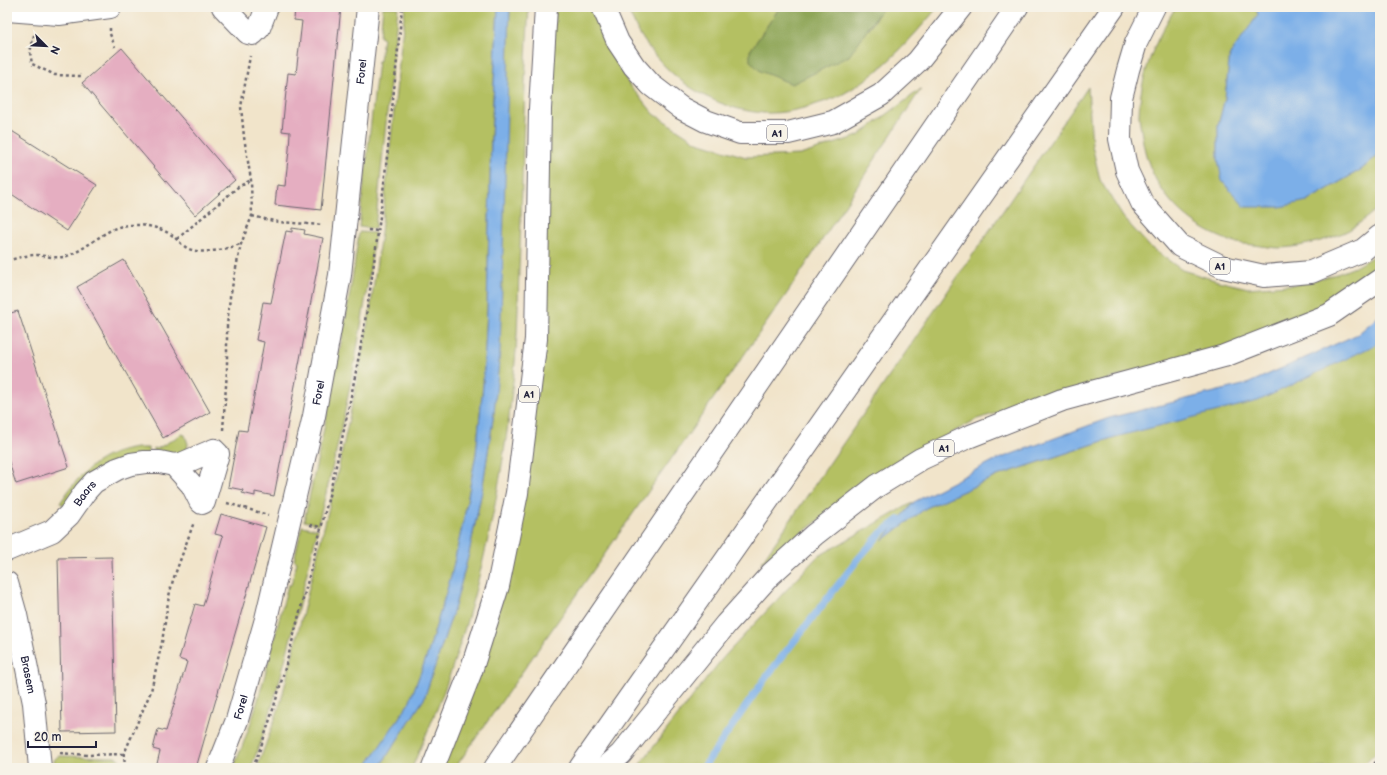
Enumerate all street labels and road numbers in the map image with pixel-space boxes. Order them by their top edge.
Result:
street label: Forel [354,59,370,85]
road number: A1 [767,125,787,141]
road number: A1 [1210,258,1230,274]
street label: Forel [310,379,327,406]
road number: A1 [519,386,539,402]
road number: A1 [934,440,954,456]
street label: Baars [71,478,100,509]
street label: Brasem [17,654,38,695]
street label: Forel [231,693,251,721]

